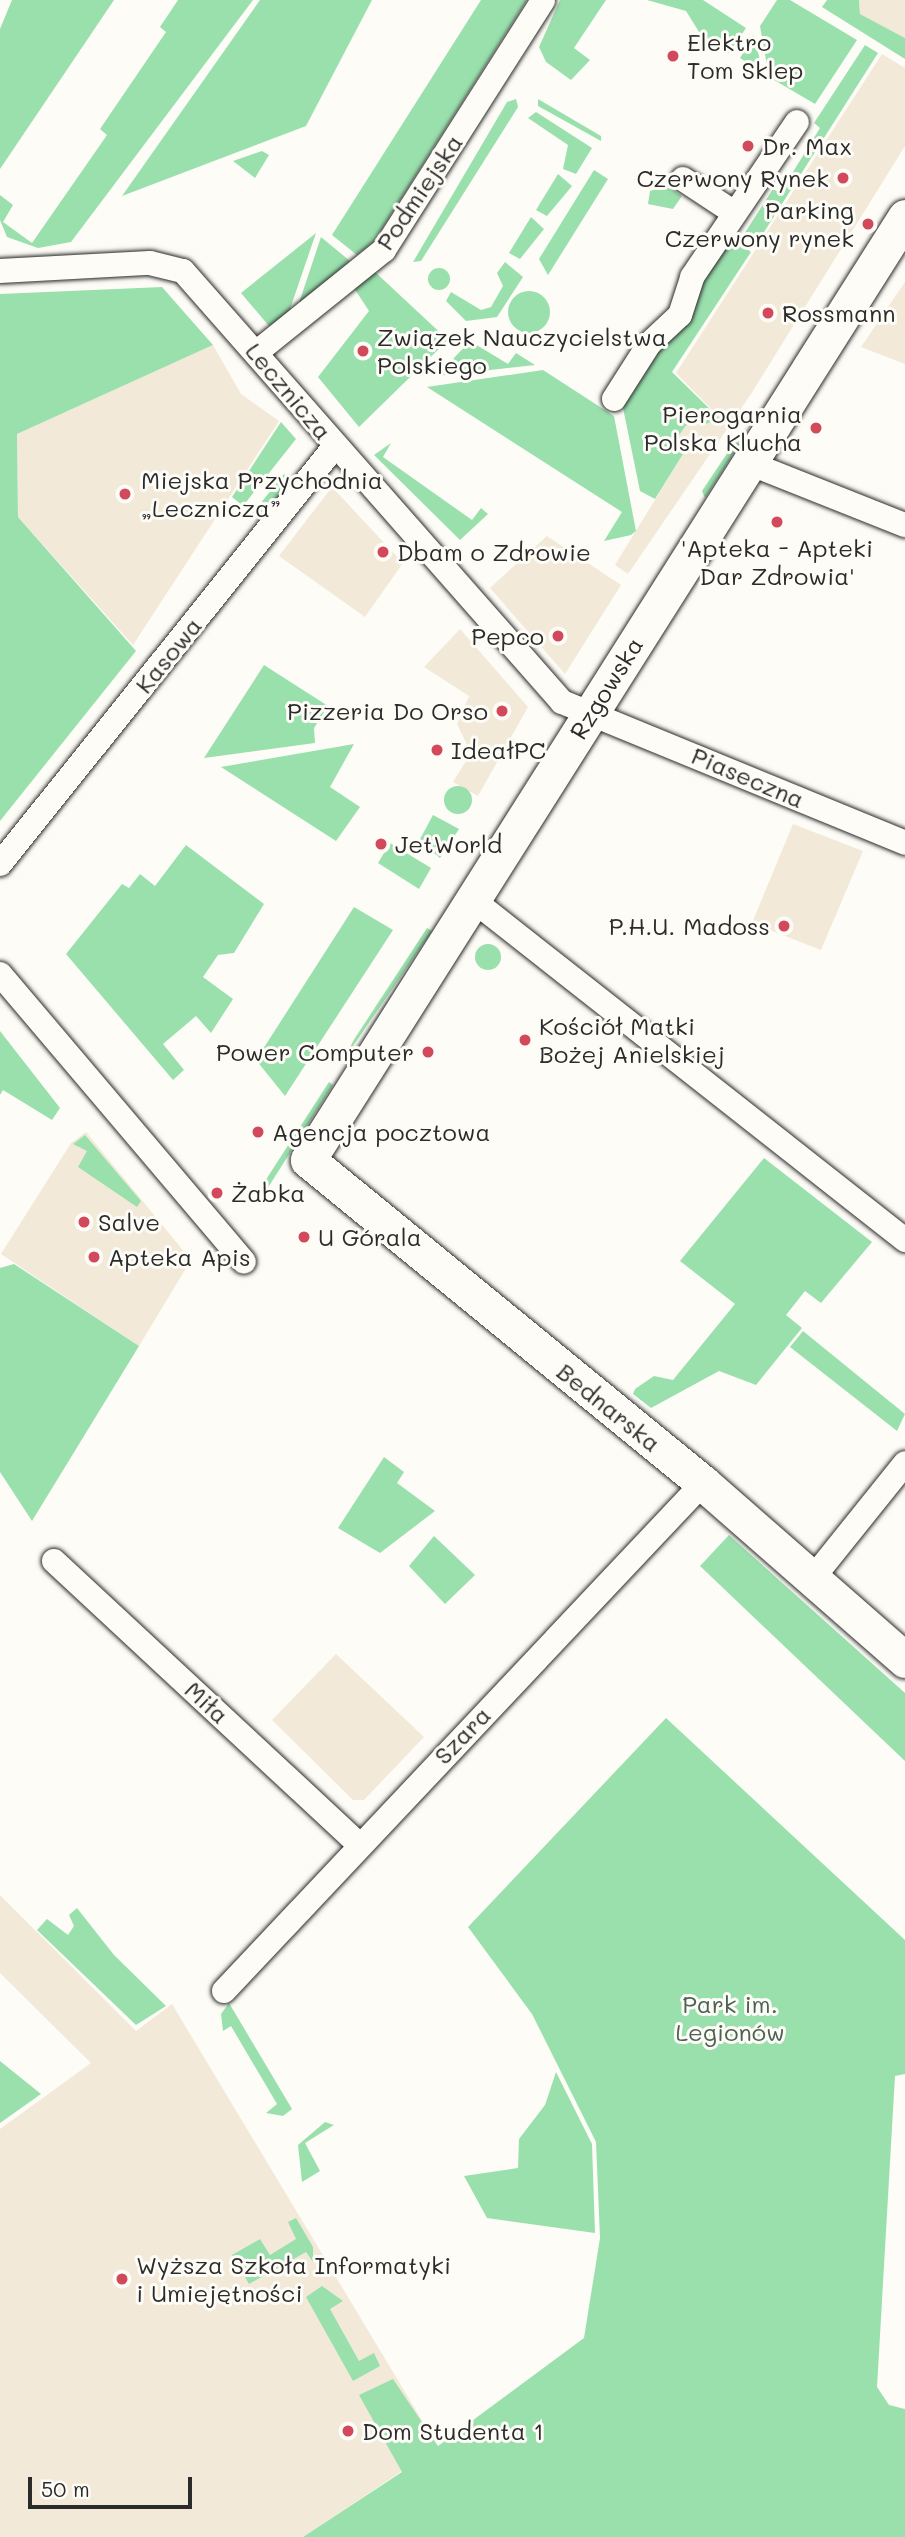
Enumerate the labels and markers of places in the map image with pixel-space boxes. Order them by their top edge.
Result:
place label: Elektro Tom Sklep [687,28,803,84]
marker: Elektro Tom Sklep [665,48,681,64]
place label: Dr. Max [762,132,852,160]
marker: Dr. Max [740,138,756,154]
place label: Czerwony Rynek [636,164,829,192]
marker: Czerwony Rynek [835,170,851,186]
place label: Parking Czerwony rynek [665,196,854,252]
marker: Parking Czerwony rynek [860,216,876,232]
place label: Rossmann [782,299,896,327]
marker: Rossmann [760,305,776,321]
place label: Związek Nauczycielstwa Polskiego [377,323,667,379]
marker: Związek Nauczycielstwa Polskiego [355,343,371,359]
place label: Pierogarnia Polska Klucha [644,400,802,456]
marker: Pierogarnia Polska Klucha [808,420,824,436]
place label: Miejska Przychodnia „Lecznicza” [141,466,383,522]
marker: Miejska Przychodnia „Lecznicza” [115,484,135,504]
marker: 'Apteka - Apteki Dar Zdrowia' [769,514,785,530]
place label: 'Apteka - Apteki Dar Zdrowia' [681,534,873,590]
place label: Dbam o Zdrowie [397,538,591,566]
marker: Dbam o Zdrowie [375,544,391,560]
place label: Pepco [471,622,544,650]
marker: Pepco [550,628,566,644]
place label: Pizzeria Do Orso [287,697,488,725]
marker: Pizzeria Do Orso [494,703,510,719]
place label: IdeałPC [451,736,546,764]
marker: IdeałPC [429,742,445,758]
place label: JetWorld [395,830,502,858]
marker: JetWorld [373,836,389,852]
place label: P.H.U. Madoss [609,912,770,940]
marker: P.H.U. Madoss [776,918,792,934]
place label: Kościół Matki Bożej Anielskiej [539,1012,725,1068]
marker: Kościół Matki Bożej Anielskiej [517,1032,533,1048]
place label: Power Computer [216,1038,414,1066]
marker: Power Computer [420,1044,436,1060]
place label: Agencja pocztowa [272,1118,490,1146]
marker: Agencja pocztowa [250,1124,266,1140]
place label: Żabka [231,1179,305,1207]
marker: Żabka [209,1185,225,1201]
place label: Salve [98,1208,160,1236]
marker: Salve [76,1214,92,1230]
place label: U Górala [318,1223,422,1251]
marker: U Górala [296,1229,312,1245]
place label: Apteka Apis [108,1243,251,1271]
marker: Apteka Apis [86,1249,102,1265]
place label: Wyższa Szkoła Informatyki i Umiejętności [136,2251,451,2307]
marker: Wyższa Szkoła Informatyki i Umiejętności [114,2271,130,2287]
place label: Dom Studenta 1 [362,2417,544,2445]
marker: Dom Studenta 1 [340,2423,356,2439]

